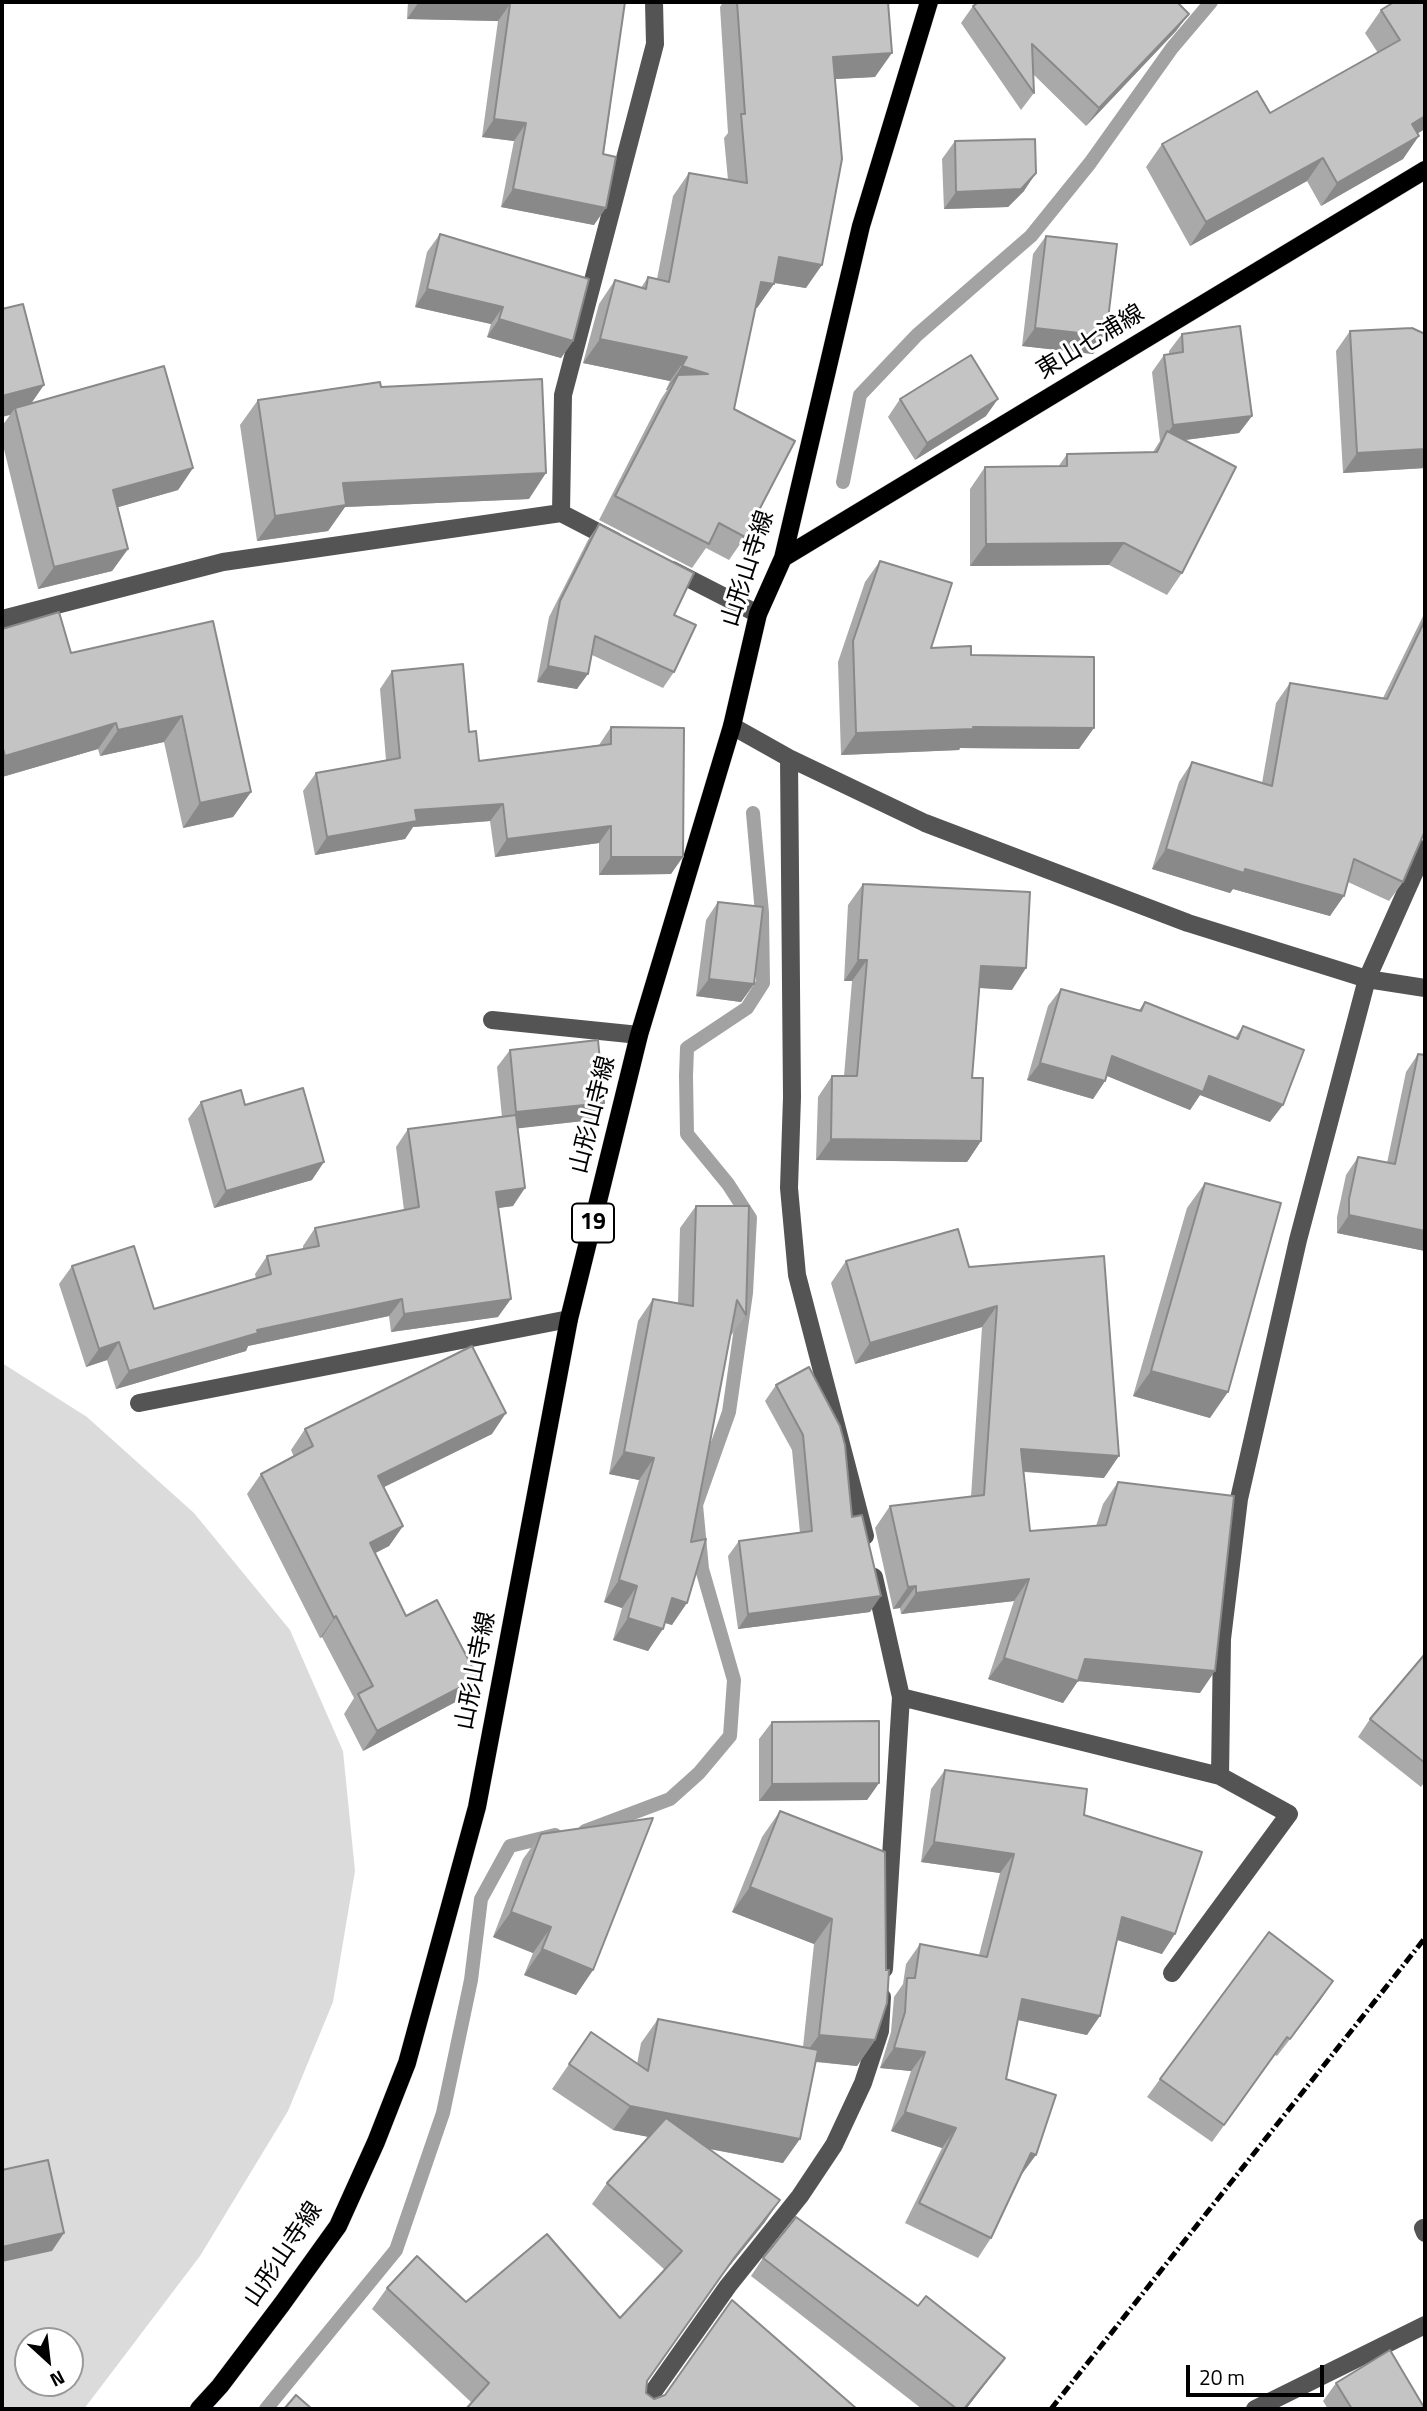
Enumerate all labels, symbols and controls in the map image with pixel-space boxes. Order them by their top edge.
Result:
street label: 東山七浦線 [1032,300,1150,386]
street label: 山形山寺線 [717,507,781,631]
street label: 山形山寺線 [566,1053,622,1177]
road number: 19 [572,1204,614,1242]
street label: 山形山寺線 [451,1609,503,1733]
street label: 山形山寺線 [239,2197,329,2313]
north arrow [14,2327,84,2397]
scale bar [1189,2352,1327,2396]
text: 20 m [1199,2361,1245,2393]
text: N [45,2363,70,2395]

